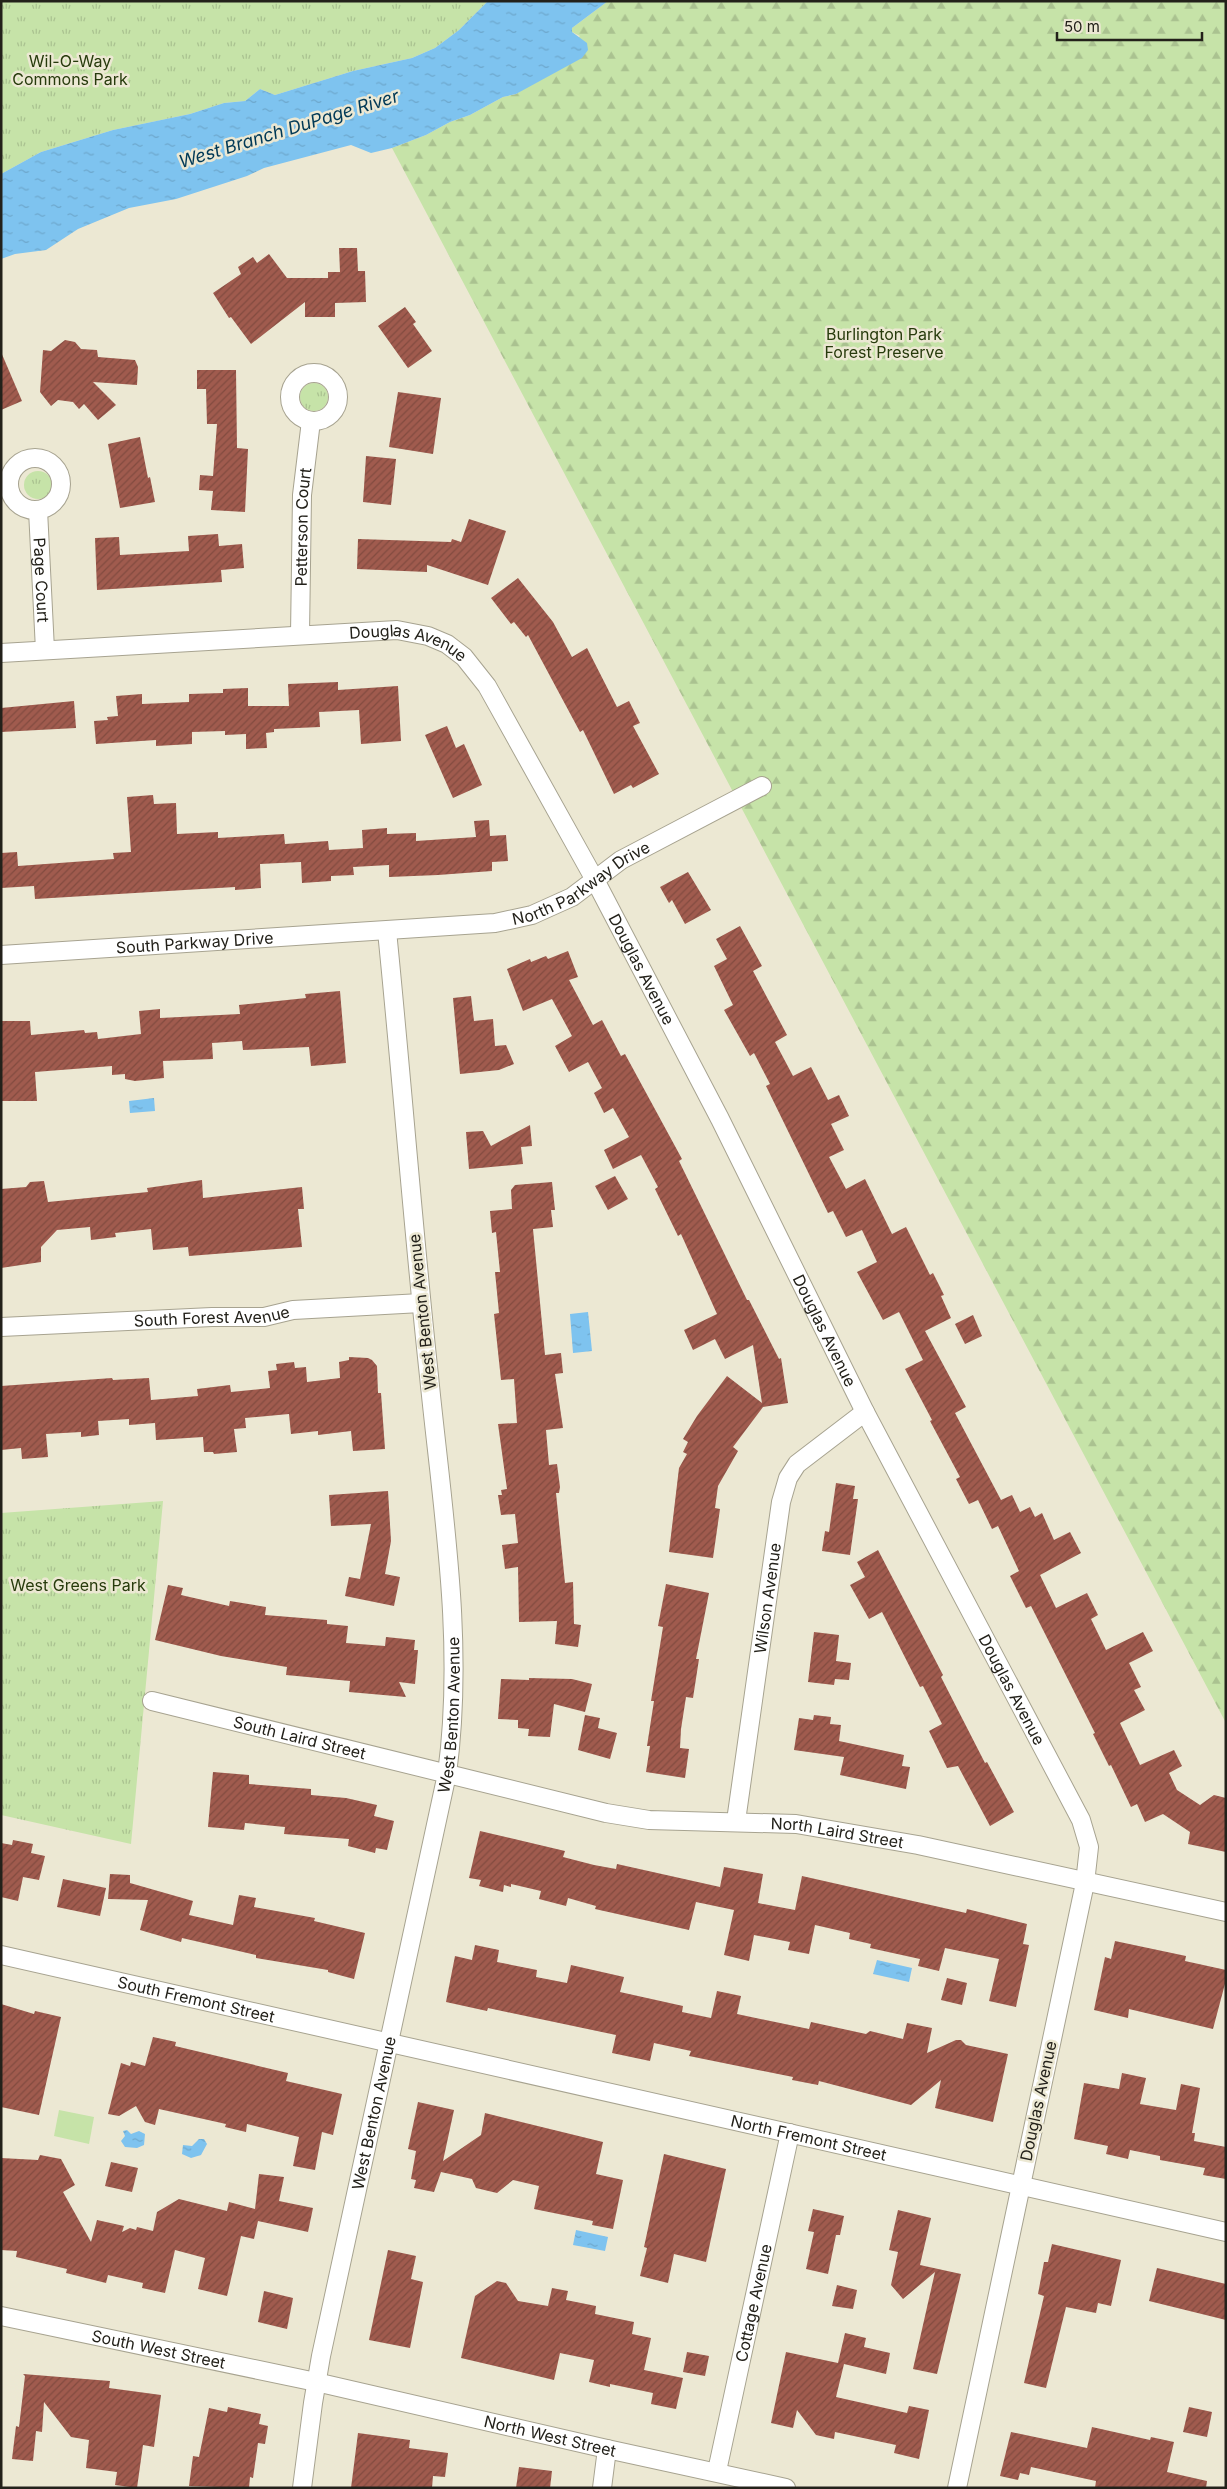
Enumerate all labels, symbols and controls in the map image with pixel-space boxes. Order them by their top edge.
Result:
scale bar [1057,10,1202,42]
text: 50 m [1064,17,1100,36]
park label: Wil-O-Way Commons Park [12,51,128,89]
water label: West Branch DuPage River [176,85,403,172]
park label: Burlington Park Forest Preserve [824,324,944,362]
street label: Petterson Court [291,467,315,587]
street label: Page Court [29,537,54,623]
street label: Douglas Avenue [349,619,471,666]
street label: North Parkway Drive [510,837,653,929]
street label: Douglas Avenue [604,910,679,1028]
street label: South Parkway Drive [115,927,274,958]
street label: West Benton Avenue [404,1233,440,1391]
street label: Douglas Avenue [789,1271,861,1390]
street label: South Forest Avenue [133,1301,292,1331]
street label: Wilson Avenue [750,1541,785,1655]
park label: West Greens Park [10,1575,146,1595]
street label: Douglas Avenue [974,1631,1049,1748]
street label: West Benton Avenue [433,1637,464,1795]
street label: South Laird Street [231,1711,368,1763]
street label: North Laird Street [770,1813,905,1852]
street label: South Fremont Street [116,1972,277,2027]
street label: West Benton Avenue [347,2034,400,2192]
street label: Douglas Avenue [1015,2039,1061,2163]
street label: North Fremont Street [729,2110,888,2165]
street label: Cottage Avenue [731,2242,776,2364]
street label: South West Street [90,2325,227,2373]
street label: North West Street [482,2411,618,2461]

